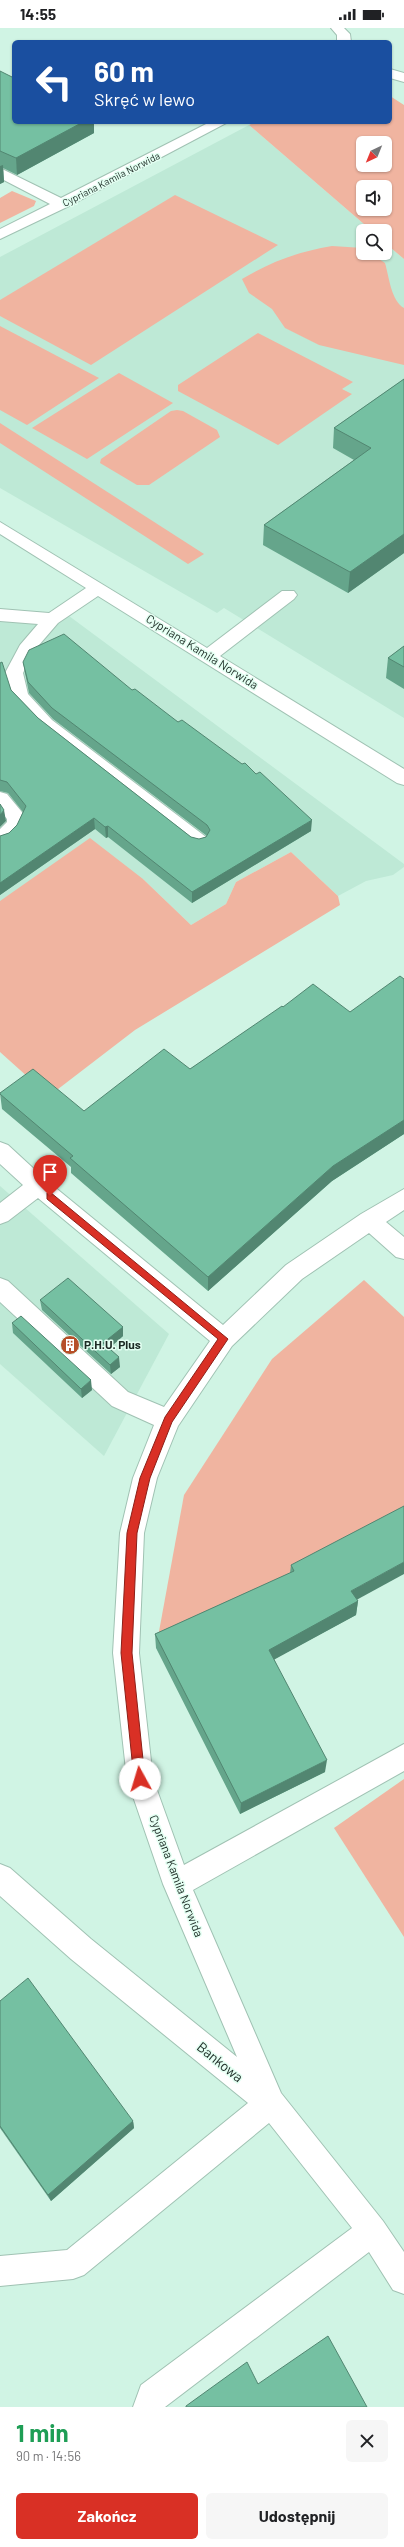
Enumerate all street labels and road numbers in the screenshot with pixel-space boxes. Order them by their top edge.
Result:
street label: Cypriana Kamila Norwida [60,149,162,209]
street label: Cypriana Kamila Norwida [144,611,261,691]
street label: Cypriana Kamila Norwida [147,1813,207,1939]
street label: Bankowa [194,2038,247,2085]

